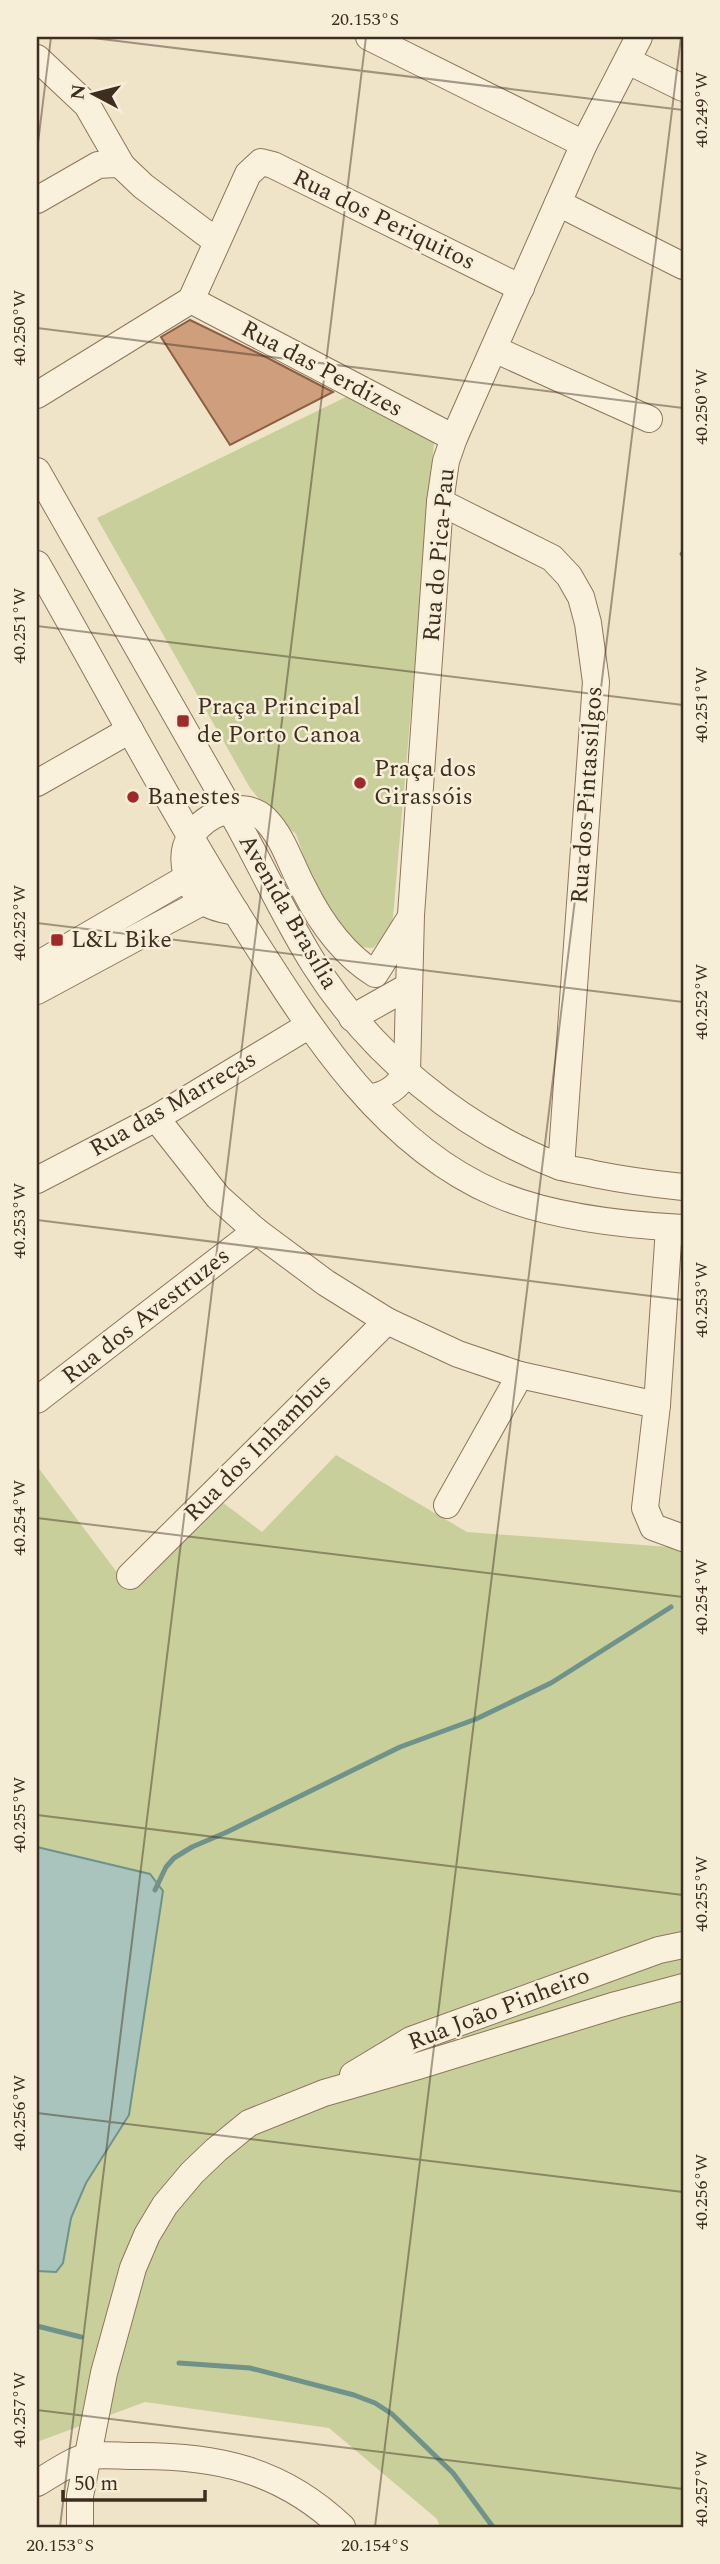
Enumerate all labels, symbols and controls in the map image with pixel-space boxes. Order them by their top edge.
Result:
text: 20.153°S [331,6,399,33]
north arrow [60,60,130,130]
text: 40.249°W [688,72,715,148]
text: N [63,83,94,102]
street label: Rua dos Periquitos [286,160,482,280]
text: 40.250°W [6,290,33,366]
street label: Rua das Perdizes [235,311,409,427]
text: 40.250°W [688,369,715,445]
street label: Rua do Pica-Pau [413,467,465,643]
text: 40.251°W [6,588,33,664]
text: 40.251°W [688,667,715,743]
street label: Rua dos Pintassilgos [561,685,613,905]
place label: Praça Principal de Porto Canoa [197,689,361,753]
marker: Praça Principal de Porto Canoa [175,713,191,729]
place label: Praça dos Girassóis [374,751,477,815]
marker: Praça dos Girassóis [352,775,368,791]
place label: Banestes [147,779,241,815]
marker: Banestes [125,789,141,805]
street label: Avenida Brasília [229,828,347,997]
text: 40.252°W [6,885,33,961]
place label: L&L Bike [71,922,172,958]
marker: L&L Bike [49,932,65,948]
text: 40.252°W [688,964,715,1040]
street label: Rua das Marrecas [83,1042,263,1166]
text: 40.253°W [6,1183,33,1259]
street label: Rua dos Avestruzes [54,1239,238,1393]
text: 40.253°W [688,1262,715,1338]
street label: Rua dos Inhambus [176,1366,340,1530]
text: 40.254°W [6,1480,33,1556]
text: 40.254°W [688,1559,715,1635]
text: 40.255°W [6,1777,33,1853]
text: 40.255°W [688,1856,715,1932]
street label: Rua João Pinheiro [403,1958,595,2060]
text: 40.256°W [6,2075,33,2151]
text: 40.256°W [688,2154,715,2230]
text: 40.257°W [6,2372,33,2448]
text: 40.257°W [688,2451,715,2527]
scale bar [63,2459,205,2503]
text: 50 m [74,2468,118,2500]
text: 20.153°S [26,2532,94,2559]
text: 20.154°S [341,2532,409,2559]

